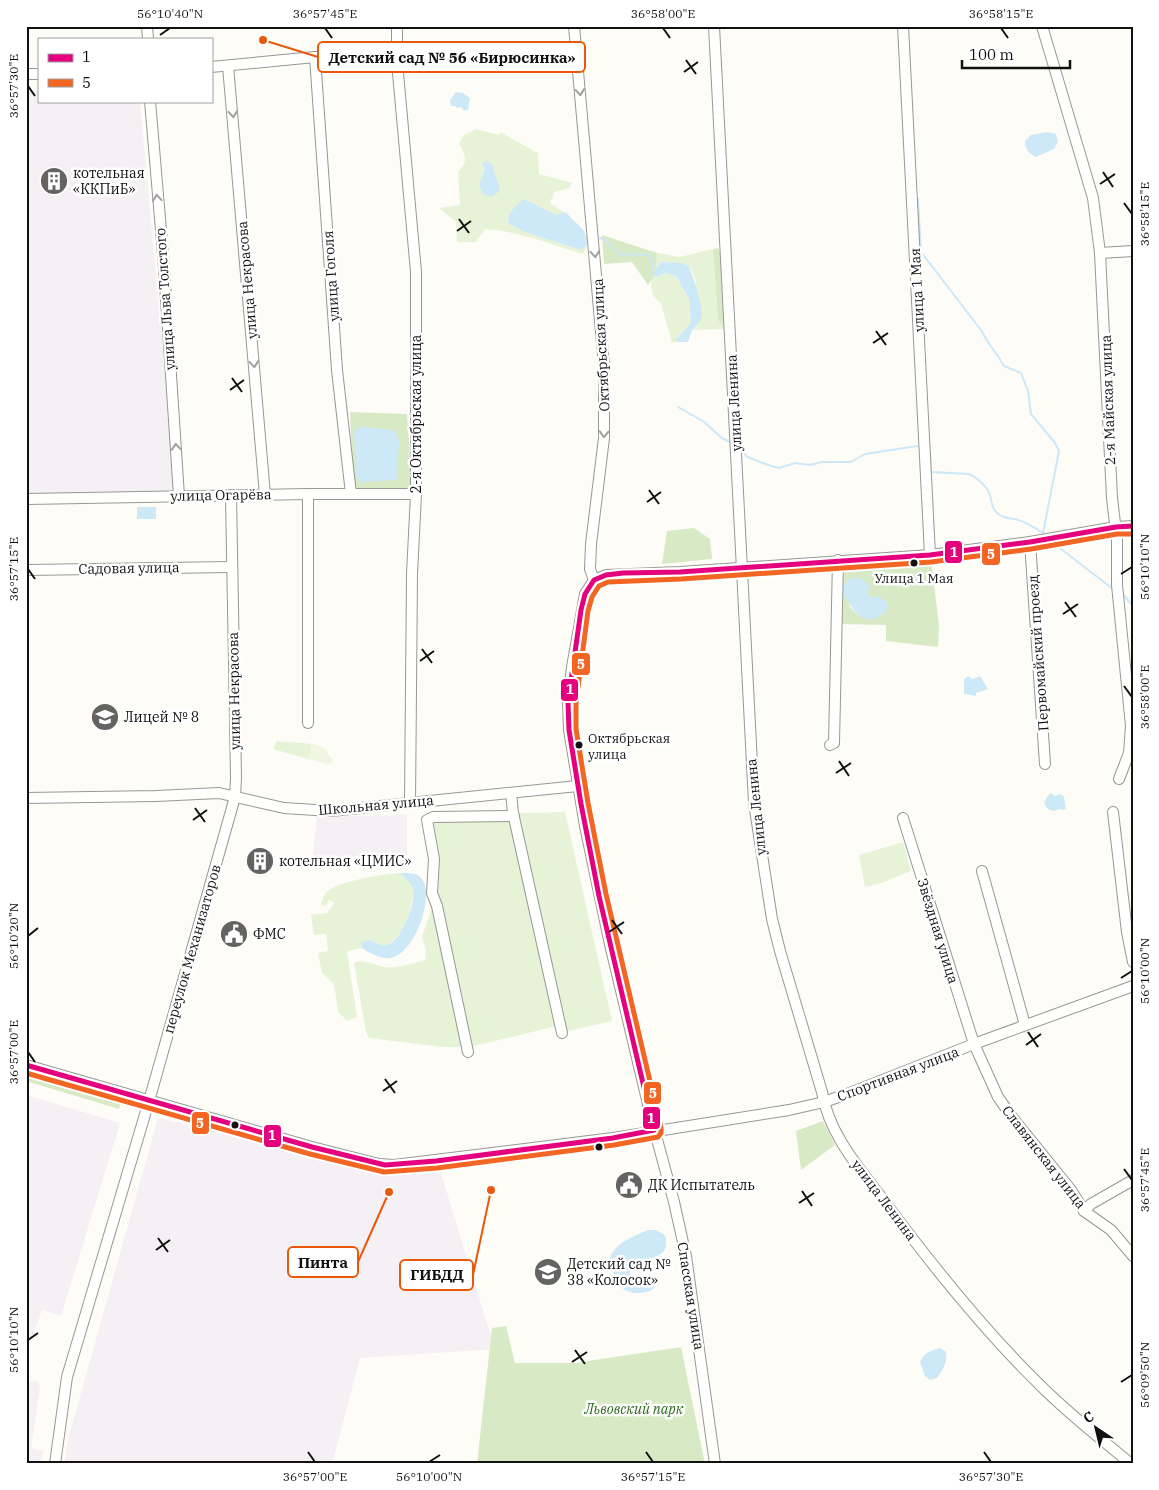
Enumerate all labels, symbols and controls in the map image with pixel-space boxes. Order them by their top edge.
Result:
text: 56°10'40"N [137,6,203,21]
text: 36°57'45"E [293,6,357,21]
text: 36°58'00"E [631,6,695,21]
text: 36°58'15"E [969,6,1033,21]
legend [38,38,212,102]
scale bar [962,38,1069,70]
callout: Детский сад № 56 «Бирюсинка» [318,42,585,72]
text: 100 m [969,45,1014,64]
text: 1 [82,47,91,66]
text: Детский сад № 56 «Бирюсинка» [329,48,575,67]
text: 36°57'30"E [6,54,21,118]
text: 5 [82,73,91,92]
one-way arrow [574,89,585,97]
one-way arrow [227,111,238,119]
place label: котельная «ККПиБ» [73,164,145,198]
building icon: котельная «ККПиБ» [39,166,69,196]
text: 36°58'15"E [1137,182,1152,246]
one-way arrow [152,194,163,202]
street label: улица Некрасова [233,220,261,340]
street label: улица Льва Толстого [151,227,179,371]
street label: улица Гоголя [319,230,343,322]
street label: улица 1 Мая [906,247,928,333]
one-way arrow [589,250,600,258]
street label: Октябрьская улица [589,278,613,412]
street label: 2-я Октябрьская улица [407,334,425,493]
street label: 2-я Майская улица [1097,334,1119,465]
street label: улица Ленина [722,354,746,452]
one-way arrow [249,360,260,368]
one-way arrow [599,430,610,438]
one-way arrow [171,443,182,451]
street label: улица Огарёва [170,485,272,505]
text: 56°10'10"N [1137,534,1152,600]
text: 36°57'15"E [6,537,21,601]
line badge: 1 [944,540,963,564]
line badge: 5 [981,542,1001,566]
text: 1 [950,543,958,561]
text: 5 [987,545,995,563]
street label: Садовая улица [78,558,180,578]
marker: Улица 1 Мая [909,558,919,568]
place label: Улица 1 Мая [874,570,954,587]
street label: Первомайский проезд [1024,574,1052,732]
street label: улица Некрасова [224,631,244,750]
line badge: 5 [571,652,591,676]
text: 5 [577,655,585,673]
text: 36°58'00"E [1137,665,1152,729]
line badge: 1 [560,678,579,702]
text: 1 [566,680,574,698]
school or university icon: Лицей № 8 [90,702,120,732]
place label: Лицей № 8 [124,708,199,726]
place label: Октябрьская улица [588,730,670,763]
marker: Октябрьская улица [574,740,584,750]
street label: улица Ленина [742,757,770,856]
street label: Школьная улица [318,791,435,819]
building icon: котельная «ЦМИС» [245,846,275,876]
place label: котельная «ЦМИС» [279,852,411,870]
street label: переулок Механизаторов [159,862,225,1036]
street label: Звёздная улица [913,876,963,986]
text: 56°10'20"N [6,903,21,969]
public building icon: ФМС [219,919,249,949]
place label: ФМС [253,925,286,943]
text: 56°10'00"N [1137,938,1152,1004]
text: 36°57'00"E [6,1020,21,1084]
street label: Спортивная улица [835,1042,962,1106]
line badge: 5 [643,1081,662,1105]
text: 5 [649,1084,657,1102]
street label: Славянская улица [998,1102,1090,1212]
line badge: 1 [642,1106,661,1130]
text: 1 [647,1109,655,1127]
line badge: 5 [191,1111,210,1135]
text: 5 [196,1114,204,1132]
unlabelled marker [230,1120,240,1130]
line badge: 1 [263,1124,282,1148]
text: 1 [268,1126,276,1144]
unlabelled marker [594,1142,604,1152]
text: 36°57'45"E [1137,1148,1152,1212]
street label: улица Ленина [848,1156,921,1244]
public building icon: ДК Испытатель [614,1170,644,1200]
place label: ДК Испытатель [648,1176,755,1194]
street label: Спасская улица [674,1241,708,1352]
callout: Пинта [288,1247,358,1277]
text: Пинта [298,1253,349,1272]
place label: Детский сад № 38 «Колосок» [567,1255,671,1289]
school or university icon: Детский сад № 38 «Колосок» [533,1257,563,1287]
callout: ГИБДД [400,1260,473,1290]
text: ГИБДД [410,1265,464,1284]
text: 56°10'10"N [6,1307,21,1373]
text: 56°09'50"N [1137,1342,1152,1408]
park label: Львовский парк [583,1400,684,1418]
north arrow [1072,1402,1122,1452]
text: С [1080,1407,1098,1427]
text: 36°57'00"E [283,1469,347,1484]
text: 56°10'00"N [396,1469,462,1484]
text: 36°57'15"E [621,1469,685,1484]
text: 36°57'30"E [959,1469,1023,1484]

